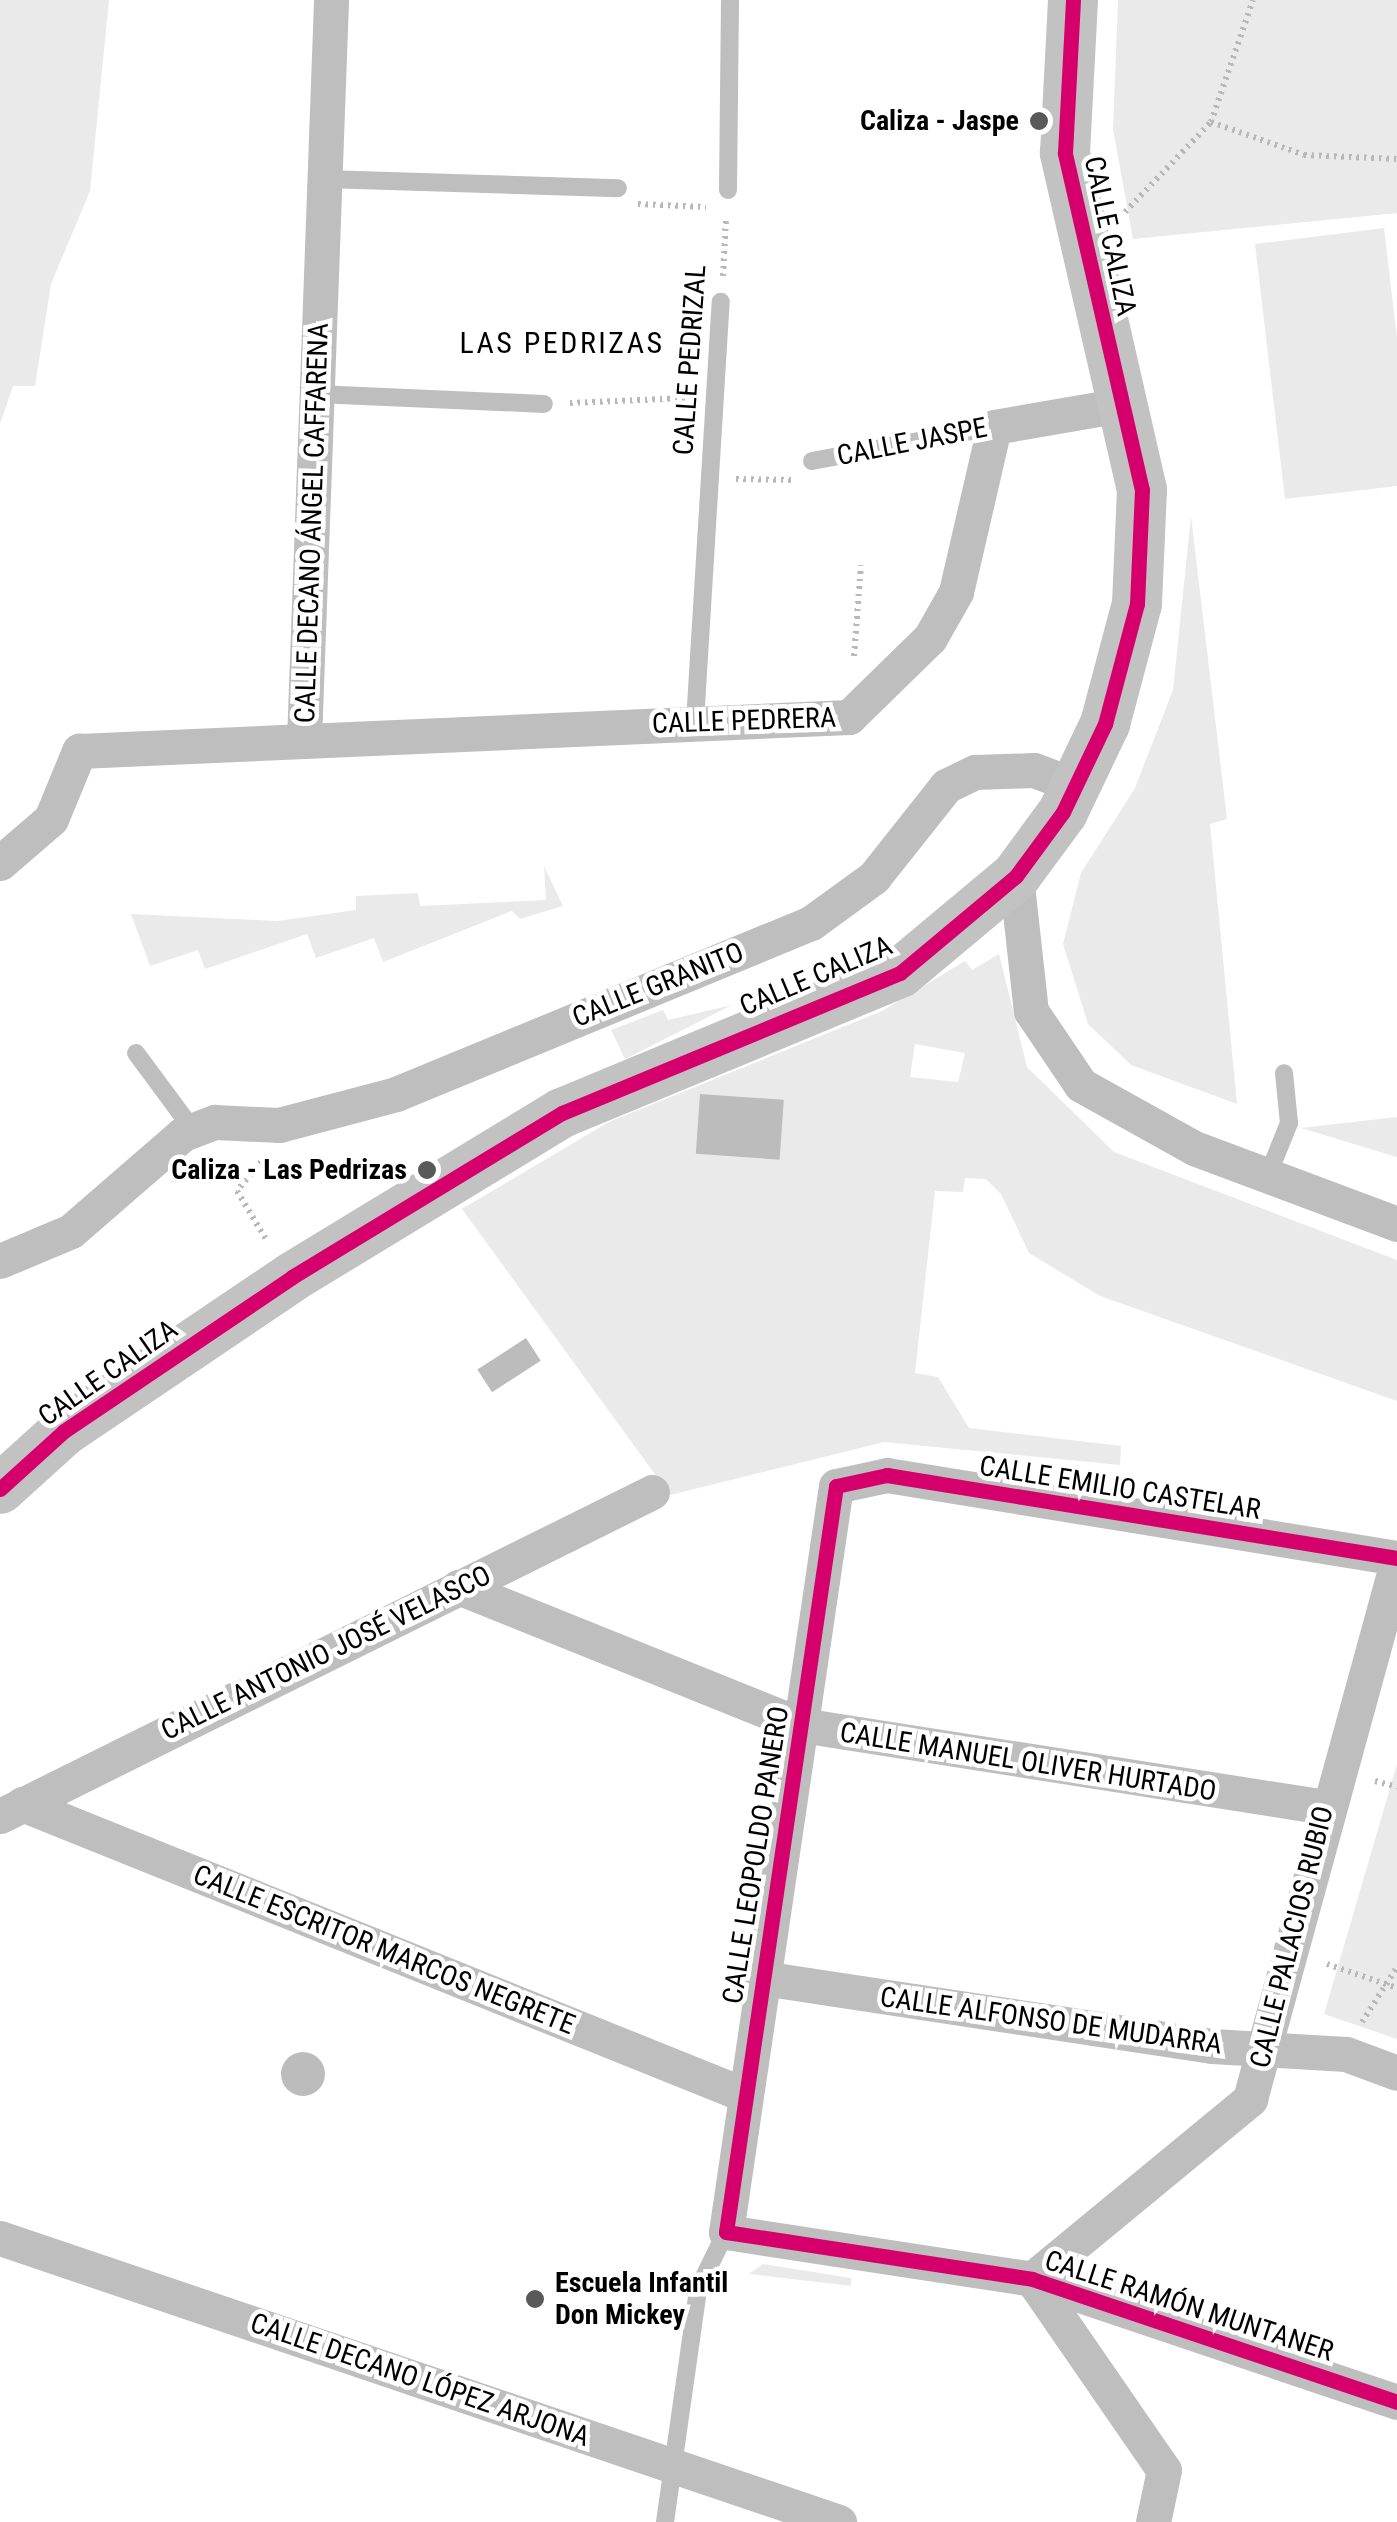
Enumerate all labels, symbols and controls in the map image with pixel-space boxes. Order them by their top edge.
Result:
place label: Caliza - Jaspe [860,104,1019,138]
marker: Caliza - Jaspe [1028,110,1050,132]
street label: CALLE CALIZA [1077,153,1143,319]
street label: CALLE PEDRIZAL [667,264,713,456]
street label: CALLE DECANO ÁNGEL CAFFARENA [288,322,336,724]
district label: LAS PEDRIZAS [459,325,665,361]
street label: CALLE JASPE [834,411,990,473]
street label: CALLE PEDRERA [651,701,837,741]
street label: CALLE CALIZA [735,929,897,1023]
street label: CALLE GRANITO [568,935,748,1035]
place label: Caliza - Las Pedrizas [171,1153,407,1187]
marker: Caliza - Las Pedrizas [416,1159,438,1181]
street label: CALLE CALIZA [32,1313,184,1433]
street label: CALLE EMILIO CASTELAR [977,1449,1263,1527]
street label: CALLE ANTONIO JOSÉ VELASCO [156,1558,496,1748]
street label: CALLE LEOPOLDO PANERO [716,1704,796,2006]
street label: CALLE MANUEL OLIVER HURTADO [837,1716,1219,1808]
street label: CALLE PALACIOS RUBIO [1243,1803,1341,2071]
street label: CALLE ESCRITOR MARCOS NEGRETE [188,1858,580,2042]
street label: CALLE ALFONSO DE MUDARRA [878,1980,1224,2062]
street label: CALLE RAMÓN MUNTANER [1041,2243,1337,2369]
place label: Escuela Infantil Don Mickey [555,2266,728,2332]
marker: Escuela Infantil Don Mickey [524,2288,546,2310]
street label: CALLE DECANO LÓPEZ ARJONA [246,2306,594,2454]

